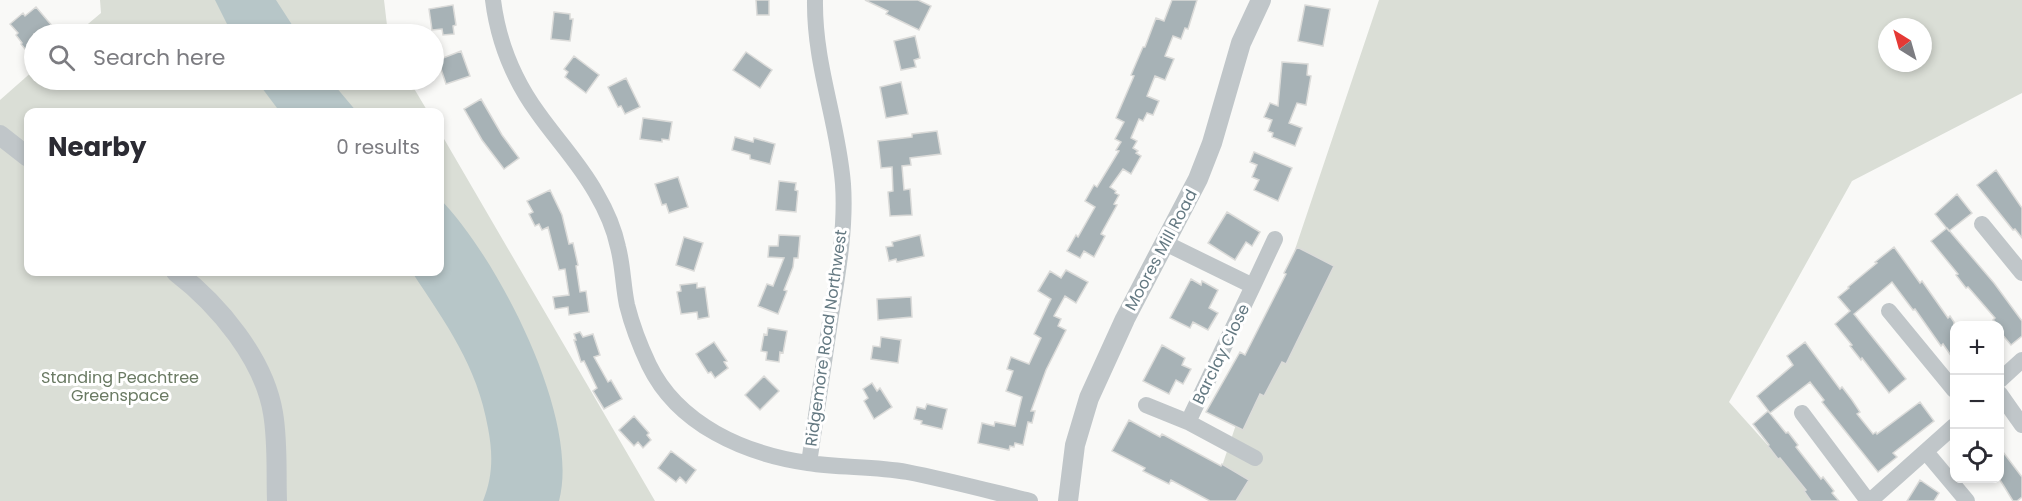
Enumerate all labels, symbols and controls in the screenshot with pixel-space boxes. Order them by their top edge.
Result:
north arrow [1878,18,1932,72]
search box [24,24,444,90]
icon: search [45,41,78,74]
text: Search here [93,42,226,73]
text: Nearby [48,129,146,165]
text: 0 results [336,133,420,161]
street label: Moores Mill Road [1119,185,1203,315]
street label: Ridgemore Road Northwest [799,228,853,448]
street label: Barclay Close [1187,300,1255,408]
map controls [1950,321,2004,483]
button: + [1950,321,2004,375]
park label: Standing Peachtree Greenspace [41,366,199,407]
button: − [1950,375,2004,429]
button: locate [1950,429,2004,483]

